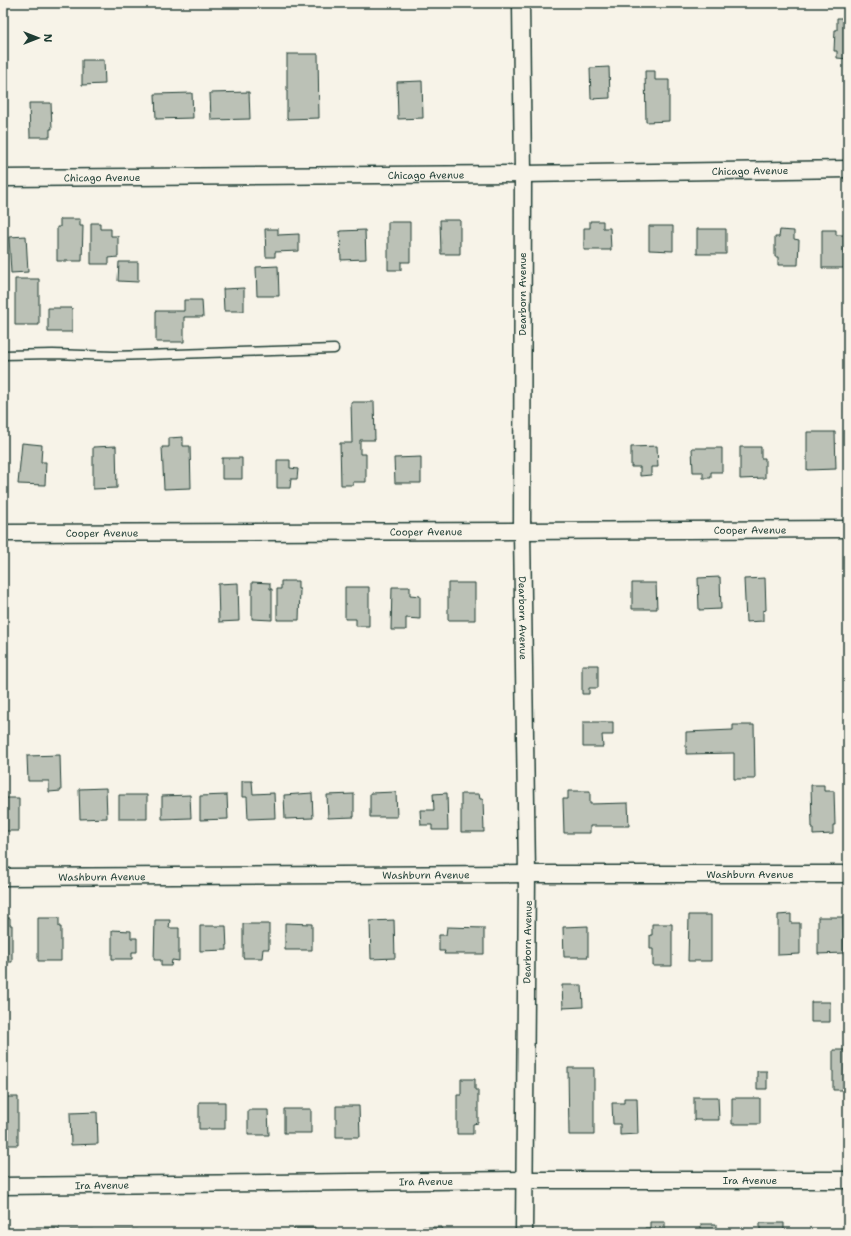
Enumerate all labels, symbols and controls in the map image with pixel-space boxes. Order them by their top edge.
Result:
north arrow [18,18,58,58]
text: N [40,34,55,43]
street label: Chicago Avenue [712,164,789,178]
street label: Chicago Avenue [388,168,465,182]
street label: Chicago Avenue [64,171,141,185]
street label: Dearborn Avenue [516,252,529,336]
street label: Cooper Avenue [714,523,787,537]
street label: Cooper Avenue [390,525,463,539]
street label: Cooper Avenue [66,526,139,540]
street label: Dearborn Avenue [516,576,530,660]
street label: Washburn Avenue [382,868,470,882]
street label: Washburn Avenue [706,868,794,881]
street label: Washburn Avenue [58,870,146,884]
street label: Dearborn Avenue [520,900,535,984]
street label: Ira Avenue [723,1174,777,1187]
street label: Ira Avenue [399,1175,453,1188]
street label: Ira Avenue [75,1179,130,1192]

